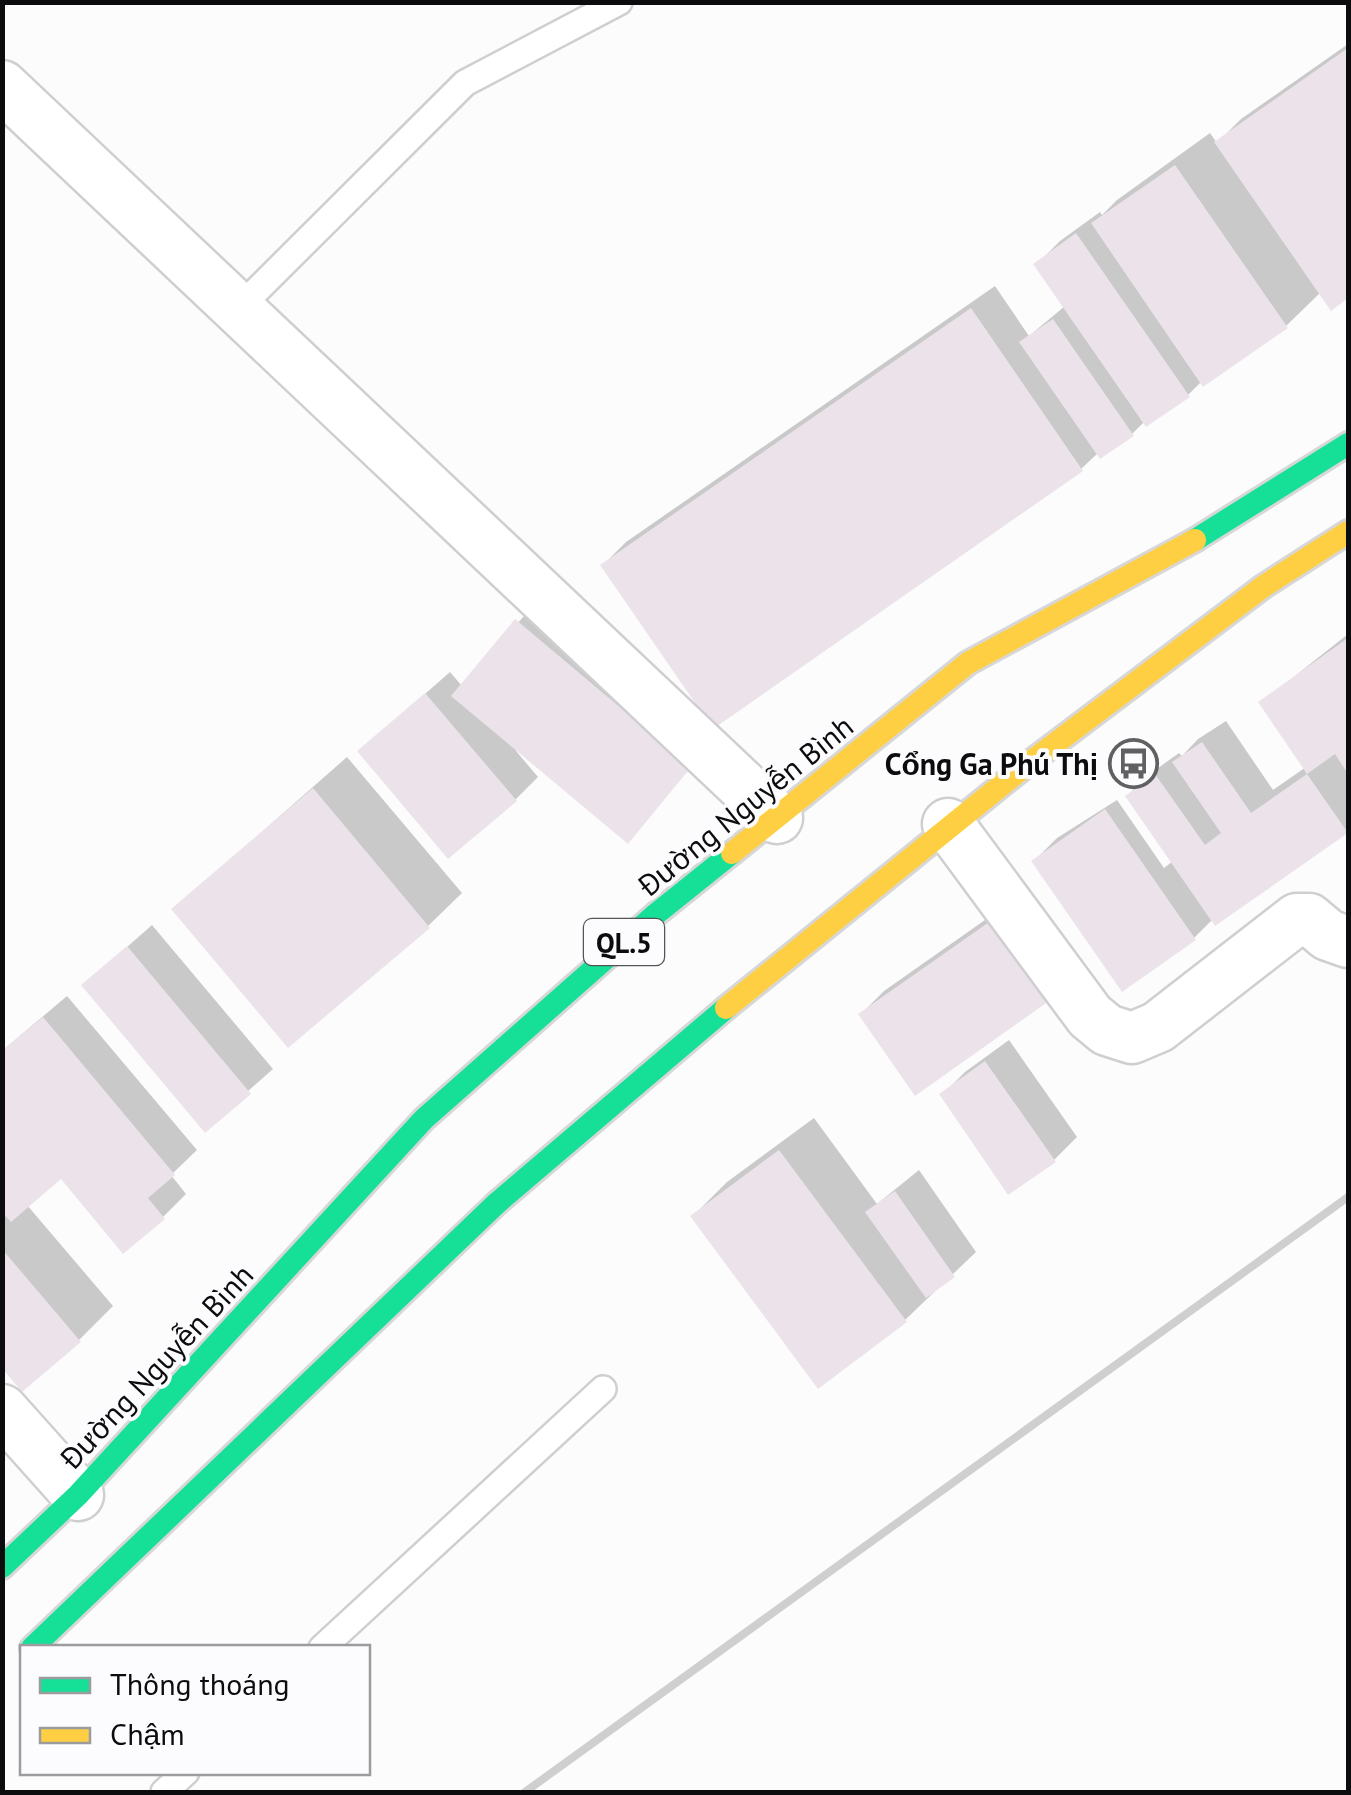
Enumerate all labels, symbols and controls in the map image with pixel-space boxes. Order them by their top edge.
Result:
street label: Đường Nguyễn Bình [629,706,861,904]
bus stop icon: Cổng Ga Phú Thị [1107,737,1159,789]
place label: Cổng Ga Phú Thị [885,744,1098,783]
road number: QL.5 [584,919,664,965]
street label: Đường Nguyễn Bình [50,1255,261,1477]
legend [20,1645,370,1775]
text: Thông thoáng [110,1664,290,1703]
text: Chậm [110,1714,185,1753]

